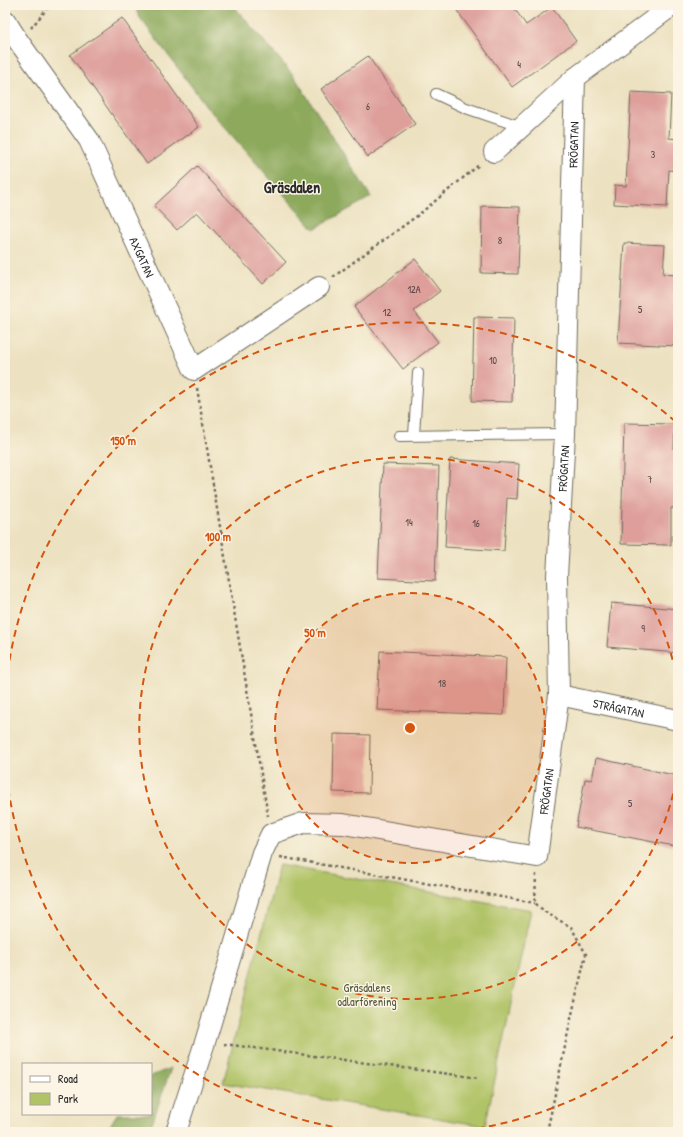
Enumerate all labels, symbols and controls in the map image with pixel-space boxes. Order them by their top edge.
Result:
house number: 4 [517,58,521,71]
house number: 6 [366,100,370,113]
street label: FRÖGATAN [564,121,582,169]
house number: 3 [651,148,656,161]
district label: Gräsdalen [264,176,320,198]
street label: AXGATAN [126,234,159,280]
house number: 8 [498,234,502,247]
house number: 12A [407,283,421,296]
house number: 5 [638,303,643,316]
house number: 12 [383,306,391,319]
house number: 10 [489,354,498,367]
text: 150 m [110,432,136,449]
street label: FRÖGATAN [553,445,573,493]
house number: 7 [648,473,653,486]
house number: 14 [405,516,413,529]
house number: 16 [472,517,480,530]
text: 100 m [205,528,231,545]
house number: 9 [641,622,645,635]
text: 50 m [304,624,326,641]
house number: 18 [438,677,446,690]
street label: STRÅGATAN [592,694,646,721]
centre of rings [403,721,417,735]
street label: FRÖGATAN [534,767,557,816]
house number: 5 [628,797,633,810]
park label: Gräsdalens odlarförening [337,979,397,1010]
legend [22,1063,152,1115]
text: Road [58,1070,78,1087]
text: Park [58,1090,78,1107]

